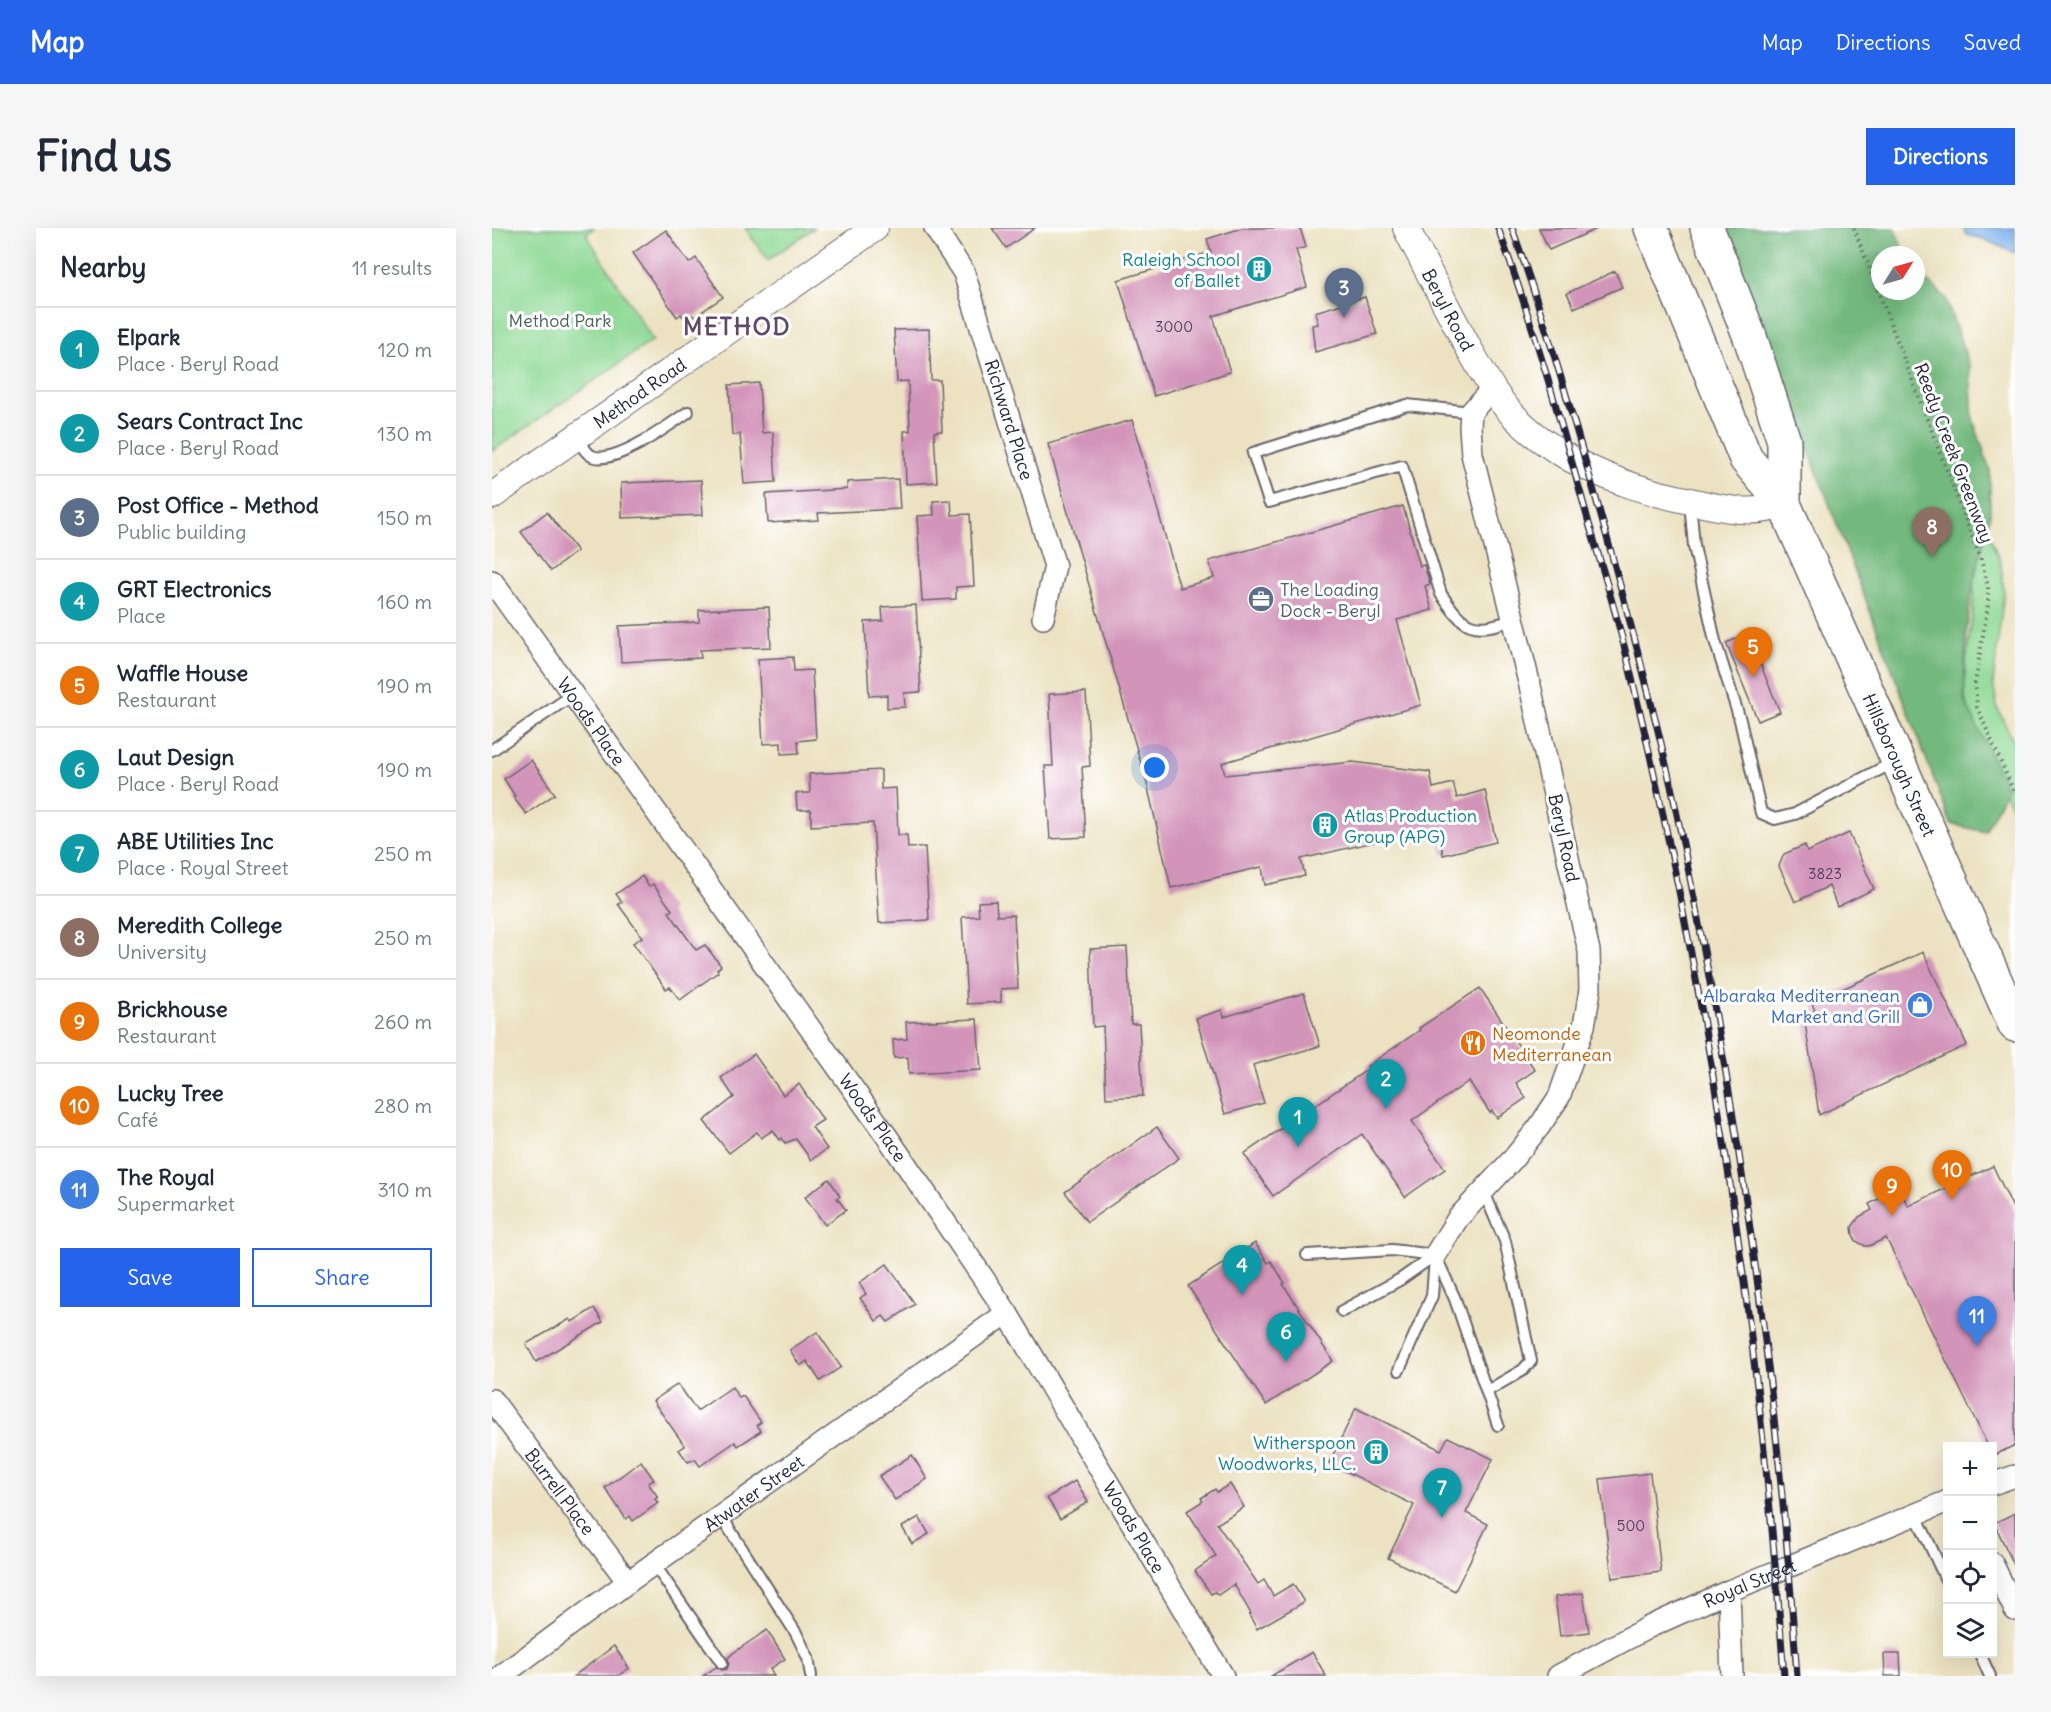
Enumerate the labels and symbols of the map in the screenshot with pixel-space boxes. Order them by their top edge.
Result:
north arrow [1871,246,1925,300]
place label: Raleigh School of Ballet [1122,248,1240,292]
building icon: Raleigh School of Ballet [1244,254,1274,284]
street label: Beryl Road [1417,265,1480,355]
pin: 3 [1324,268,1364,318]
park label: Method Park [509,309,611,332]
district label: METHOD [683,311,791,341]
house number: 3000 [1155,317,1193,336]
street label: Method Road [589,352,691,433]
street label: Richward Place [980,356,1039,483]
street label: Reedy Creek Greenway [1909,360,1999,546]
pin: 8 [1912,508,1952,557]
place label: The Loading Dock - Beryl [1280,578,1381,622]
office icon: The Loading Dock - Beryl [1246,584,1276,614]
pin: 5 [1734,628,1772,677]
street label: Woods Place [553,673,631,770]
street label: Hillsborough Street [1858,690,1941,840]
your location [1140,753,1169,782]
street label: Beryl Road [1543,792,1585,885]
place label: Atlas Production Group (APG) [1344,804,1477,848]
building icon: Atlas Production Group (APG) [1310,810,1340,840]
house number: 3823 [1808,864,1842,883]
place label: Albaraka Mediterranean Market and Grill [1703,984,1900,1028]
shop icon: Albaraka Mediterranean Market and Grill [1905,990,1935,1020]
place label: Neomonde Mediterranean [1492,1022,1612,1066]
restaurant icon: Neomonde Mediterranean [1458,1028,1488,1058]
pin: 2 [1366,1060,1406,1109]
street label: Woods Place [834,1069,912,1166]
pin: 1 [1278,1098,1318,1147]
pin: 10 [1932,1150,1972,1200]
pin: 9 [1872,1166,1912,1216]
pin: 4 [1222,1246,1262,1295]
pin: 11 [1958,1296,1996,1346]
pin: 6 [1266,1312,1306,1362]
place label: Witherspoon Woodworks, LLC. [1218,1431,1356,1475]
building icon: Witherspoon Woodworks, LLC. [1361,1437,1391,1467]
street label: Burrell Place [520,1444,600,1539]
street label: Atwater Street [699,1450,808,1536]
pin: 7 [1422,1468,1462,1518]
street label: Woods Place [1098,1477,1170,1577]
house number: 500 [1617,1516,1645,1535]
street label: Royal Street [1699,1553,1799,1613]

